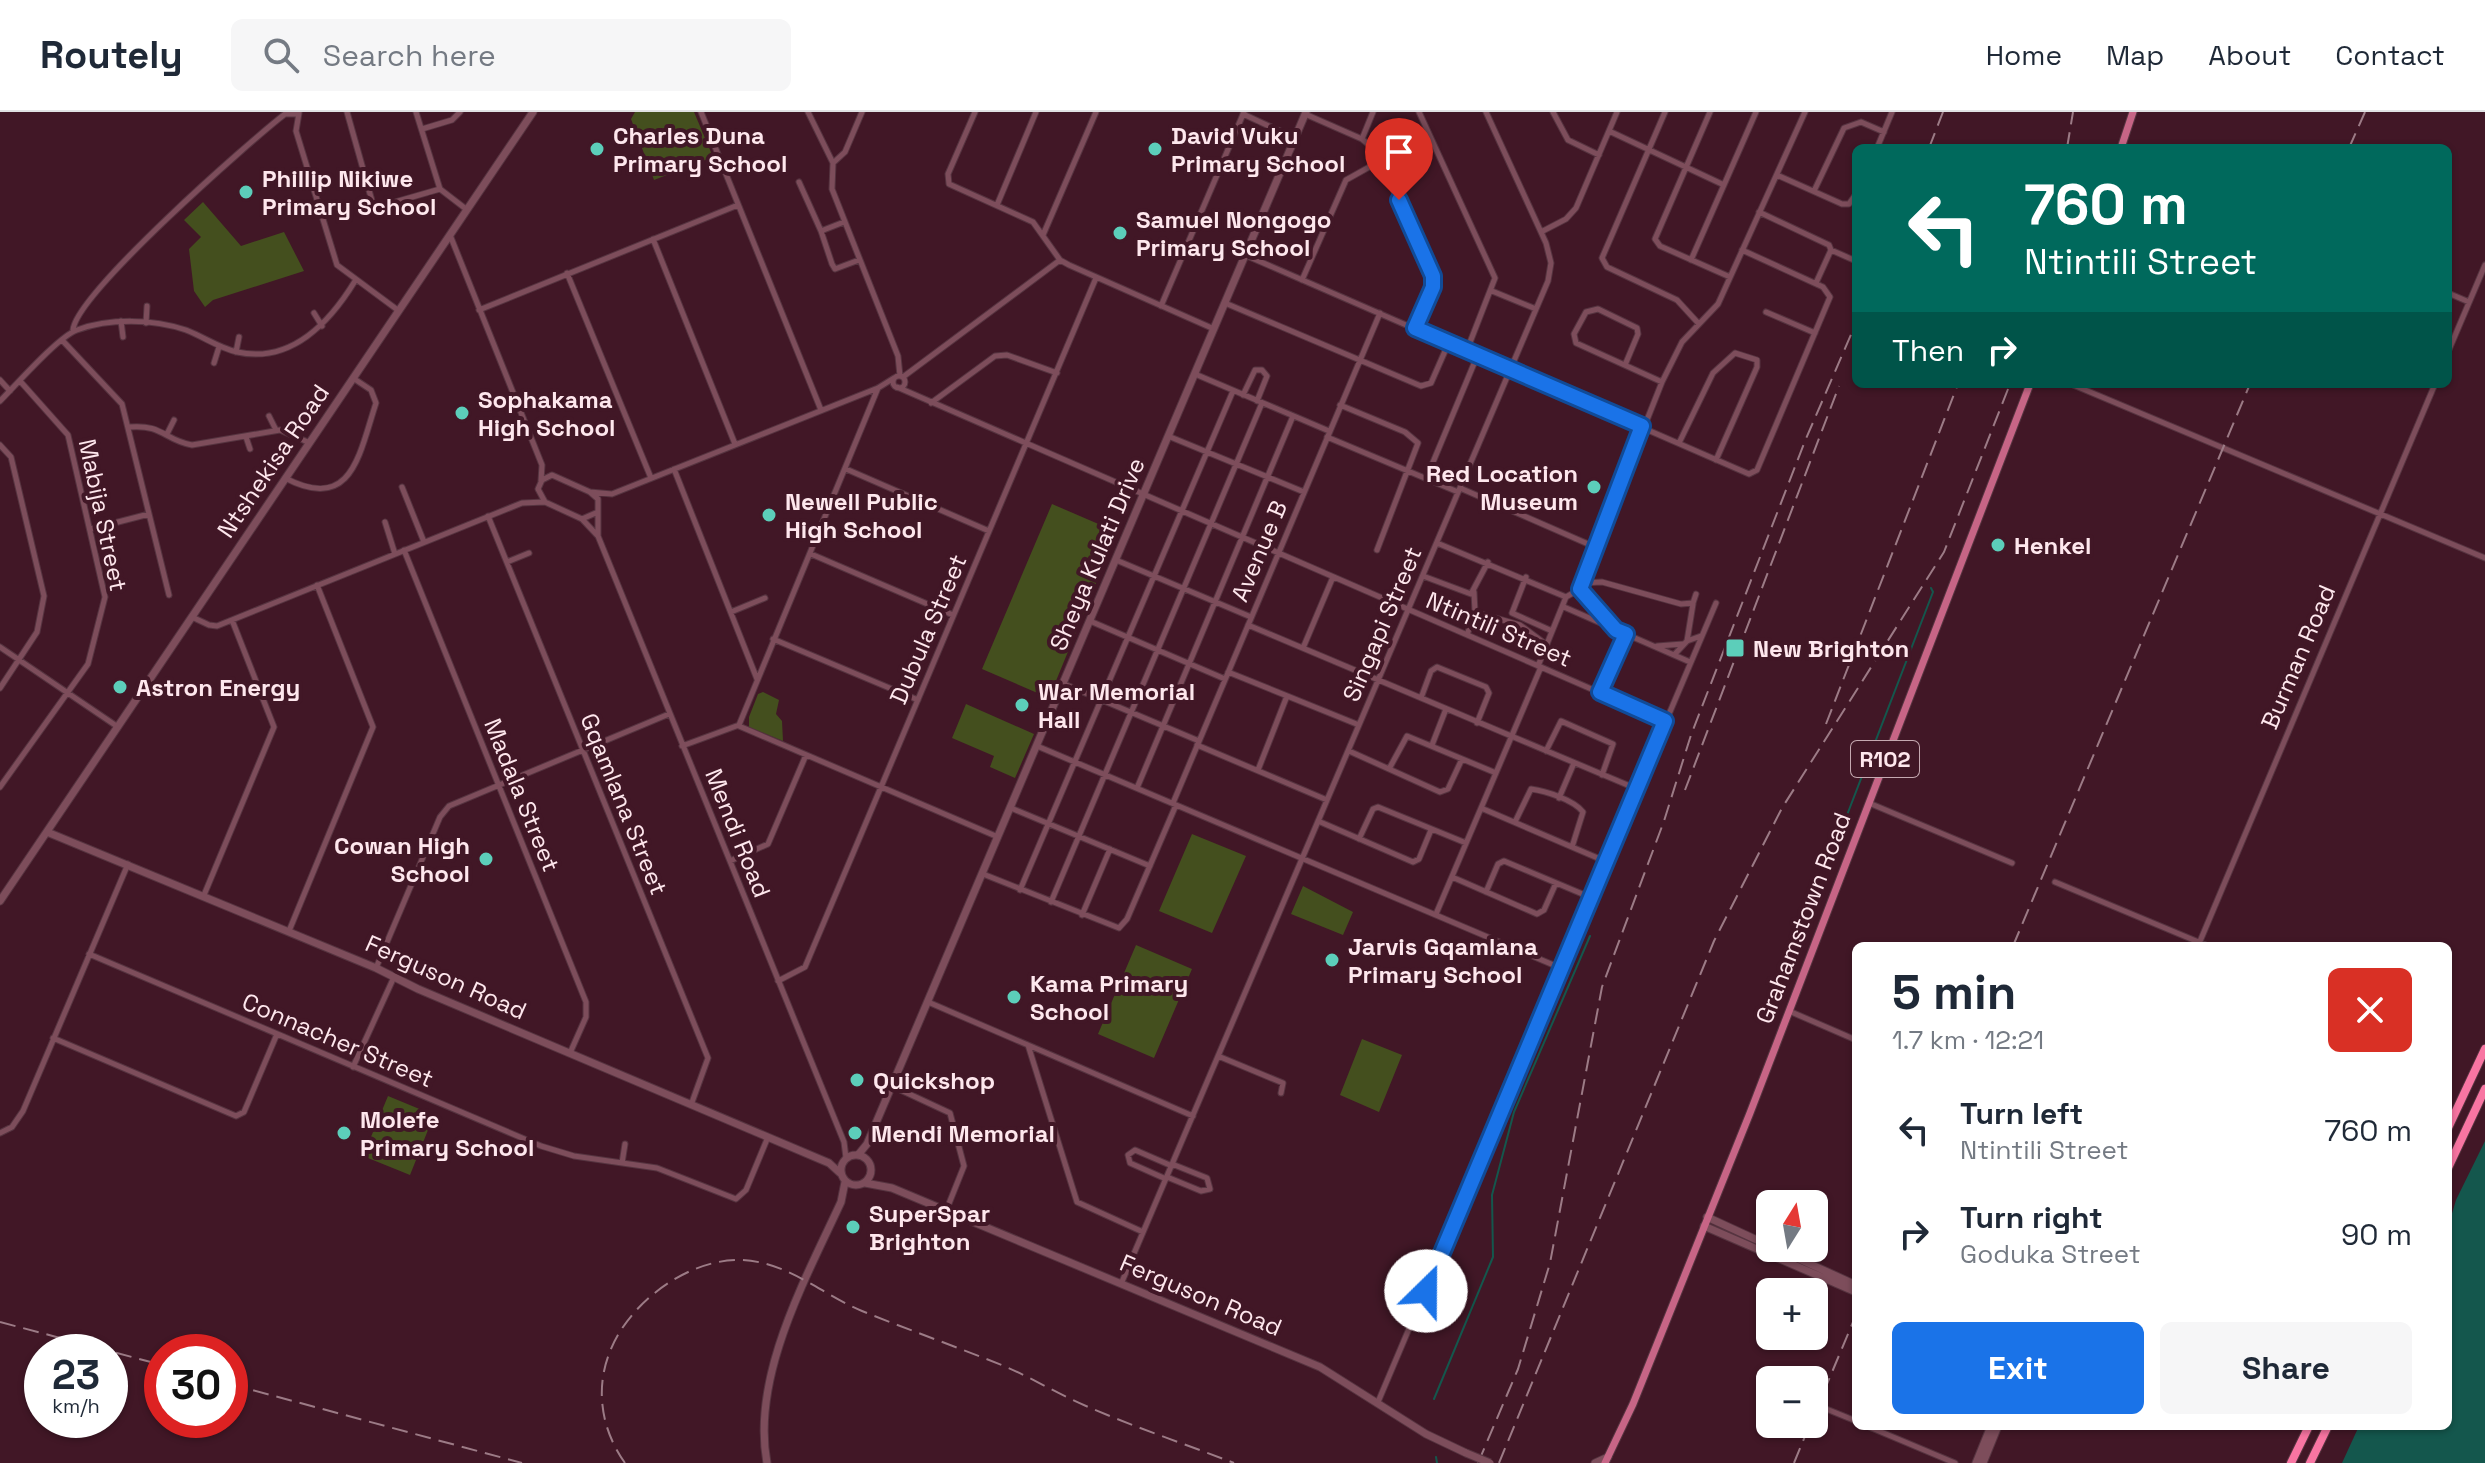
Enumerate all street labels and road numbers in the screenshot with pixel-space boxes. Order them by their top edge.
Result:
street label: Ntshekisa Road [210,378,336,544]
street label: Mabija Street [72,436,134,594]
street label: Sheya Kulati Drive [1042,453,1152,655]
street label: Avenue B [1224,496,1294,606]
street label: Singapi Street [1335,542,1429,706]
street label: Dubula Street [882,549,974,709]
street label: Burman Road [2254,580,2342,734]
street label: Ntintili Street [1421,584,1577,674]
street label: Gqamlana Street [573,709,675,899]
street label: Madala Street [477,714,567,876]
road number: R102 [1851,741,1919,777]
street label: Mendi Road [698,764,778,902]
street label: Grahamstown Road [1748,808,1858,1028]
street label: Ferguson Road [361,928,531,1026]
street label: Connacher Street [238,986,438,1094]
street label: Ferguson Road [1115,1247,1287,1343]

